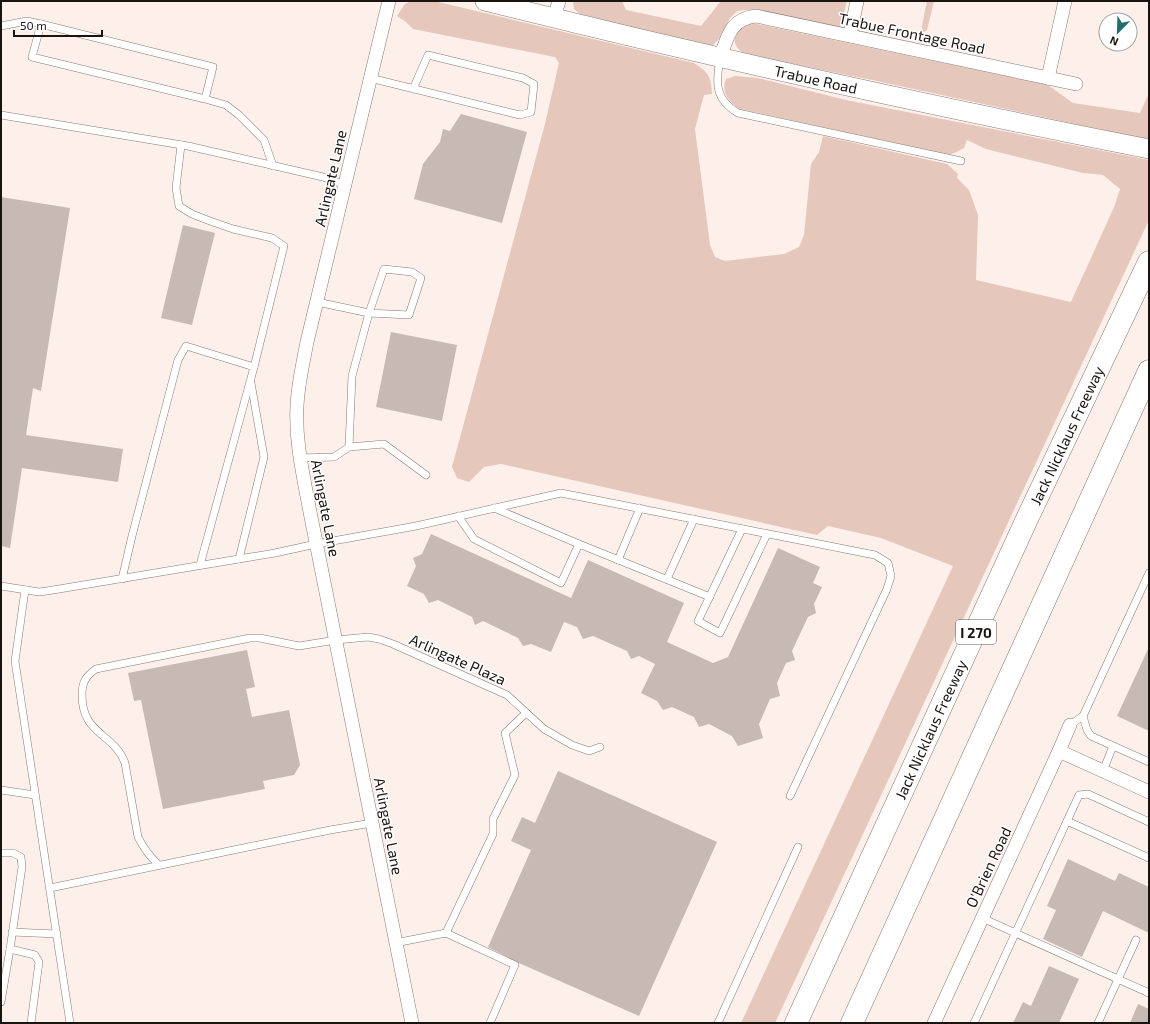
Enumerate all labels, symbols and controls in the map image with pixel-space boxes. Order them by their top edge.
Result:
street label: Trabue Frontage Road [837,9,987,57]
scale bar [14,12,102,38]
north arrow [1098,12,1138,52]
text: 50 m [20,18,47,32]
text: N [1108,34,1120,49]
street label: Trabue Road [773,61,859,97]
street label: Arlingate Lane [310,128,350,228]
street label: Jack Nicklaus Freeway [1026,363,1107,508]
street label: Arlingate Lane [308,458,344,558]
road number: I 270 [956,620,996,644]
street label: Arlingate Plaza [407,630,509,688]
street label: Jack Nicklaus Freeway [891,657,970,802]
street label: Arlingate Lane [371,776,407,876]
street label: O'Brien Road [961,824,1015,910]

